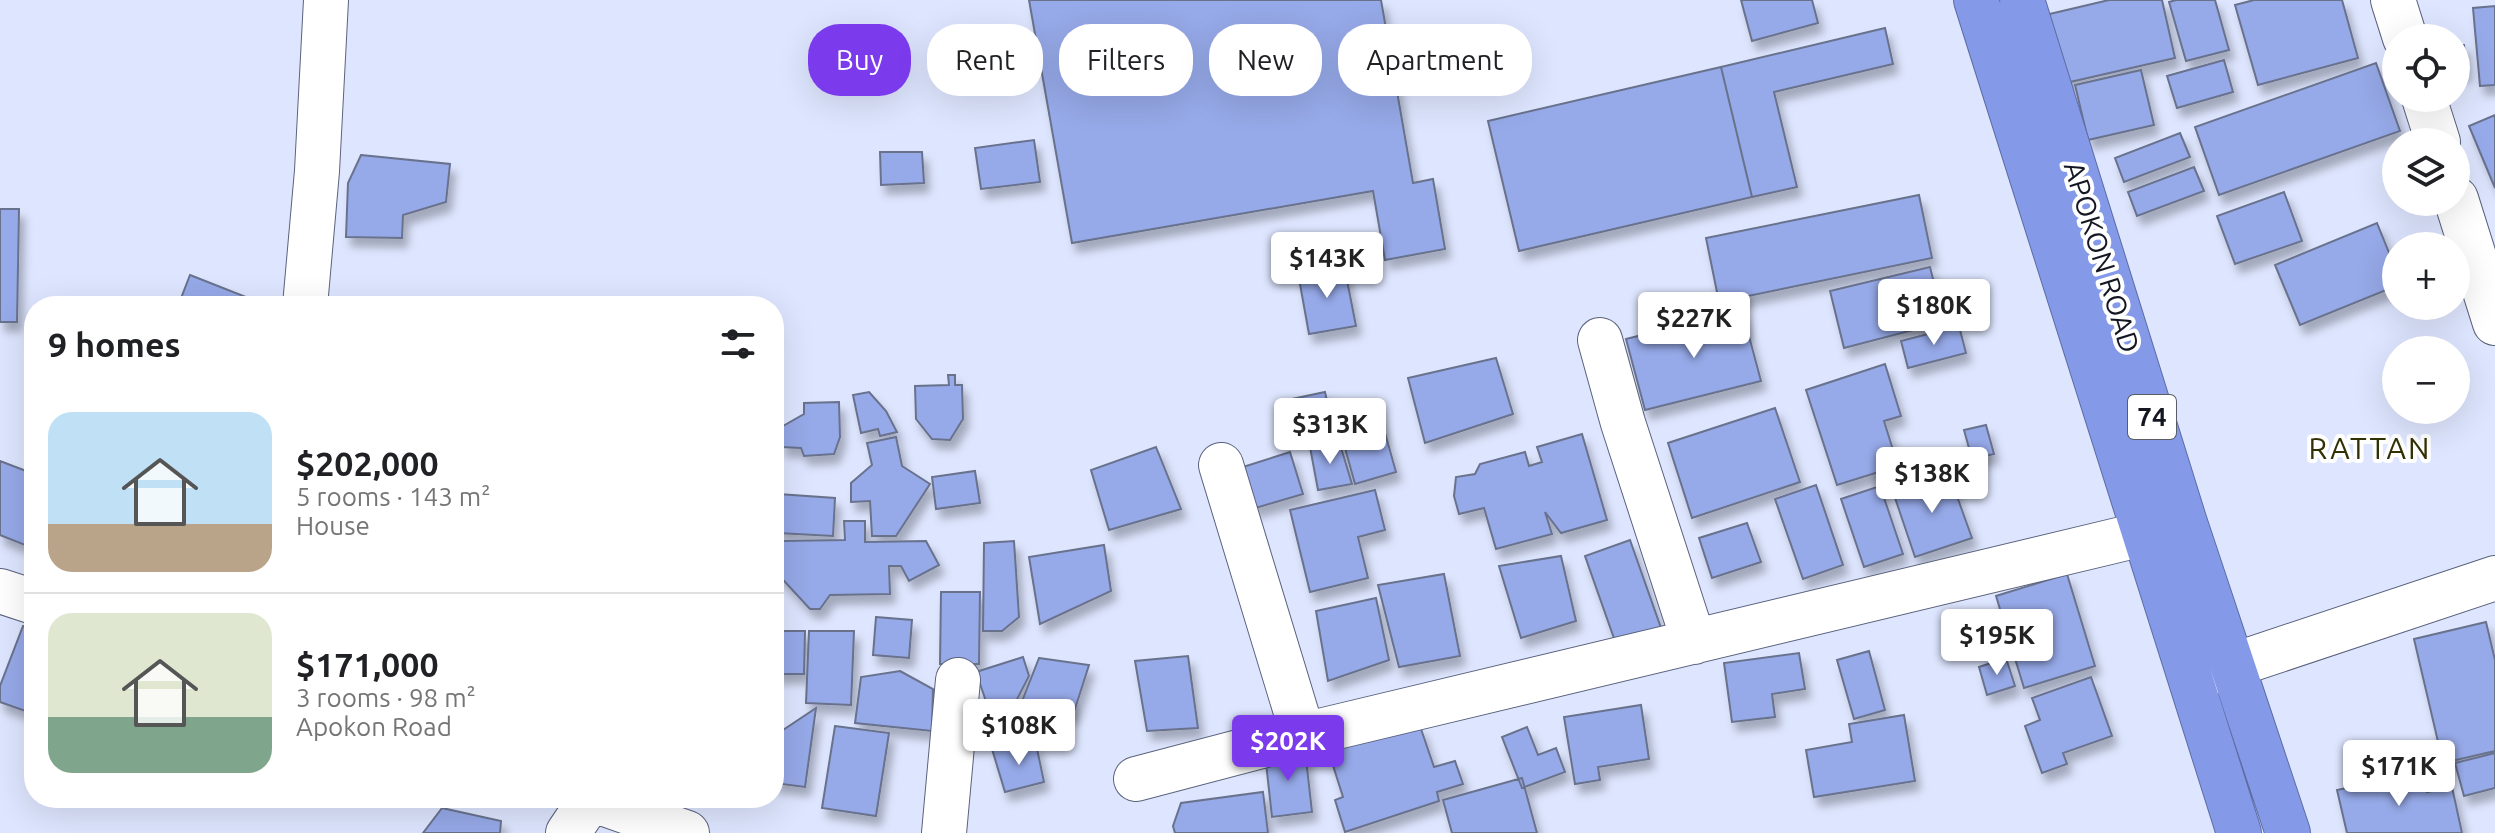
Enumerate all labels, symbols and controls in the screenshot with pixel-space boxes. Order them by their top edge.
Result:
chip: Buy [808,24,911,96]
chip: Rent [927,24,1043,96]
chip: Filters [1059,24,1193,96]
chip: New [1209,24,1322,96]
chip: Apartment [1338,24,1532,96]
map controls [2382,24,2470,424]
button: locate [2382,24,2470,112]
button: layers [2382,128,2470,216]
street label: APOKON ROAD [2059,158,2146,356]
pin: $143K [1271,232,1383,300]
button: + [2382,232,2470,320]
text: $143K [1289,243,1365,272]
pin: $180K [1878,279,1990,347]
text: $180K [1896,290,1972,319]
pin: $227K [1638,292,1750,360]
text: $227K [1656,303,1732,332]
icon: filters [716,322,760,366]
text: 9 homes [48,325,181,363]
button: − [2382,336,2470,424]
road number: 74 [2128,395,2176,439]
pin: $313K [1274,398,1386,466]
text: $313K [1292,409,1368,438]
district label: RATTAN [2309,431,2431,465]
icon: home [112,444,208,540]
text: $202,000 [296,444,439,482]
pin: $138K [1876,447,1988,515]
text: $138K [1894,458,1970,487]
text: 5 rooms · 143 m² [296,482,491,511]
text: House [296,511,370,540]
pin: $195K [1941,609,2053,677]
text: $195K [1959,620,2035,649]
icon: home [112,645,208,741]
text: $171,000 [296,645,439,683]
text: 3 rooms · 98 m² [296,683,476,712]
pin: $108K [963,699,1075,767]
text: $108K [981,710,1057,739]
text: Apokon Road [296,712,452,741]
pin: $202K [1232,715,1344,783]
text: $202K [1250,726,1326,755]
pin: $171K [2343,740,2455,808]
text: $171K [2361,751,2437,780]

